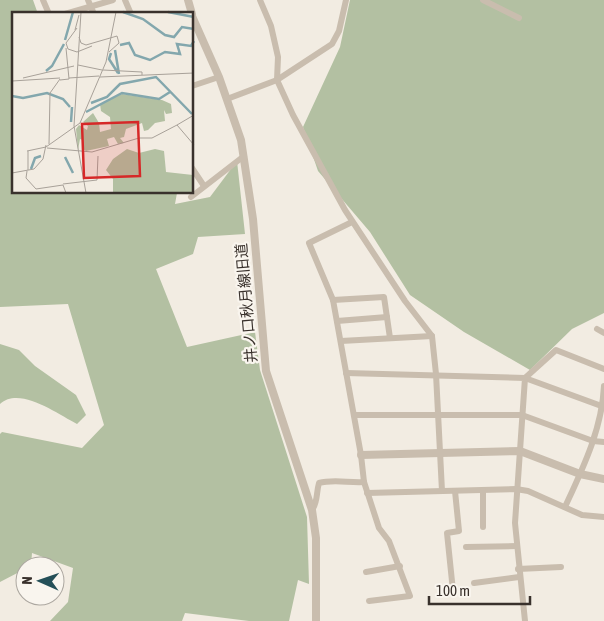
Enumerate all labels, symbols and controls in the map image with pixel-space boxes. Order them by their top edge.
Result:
inset map [12,12,194,194]
street label: 井ノ口秋月線旧道 [232,242,260,364]
north arrow [15,556,65,606]
scale bar [429,574,530,606]
text: N [19,576,35,585]
text: 100 m [436,582,470,599]

